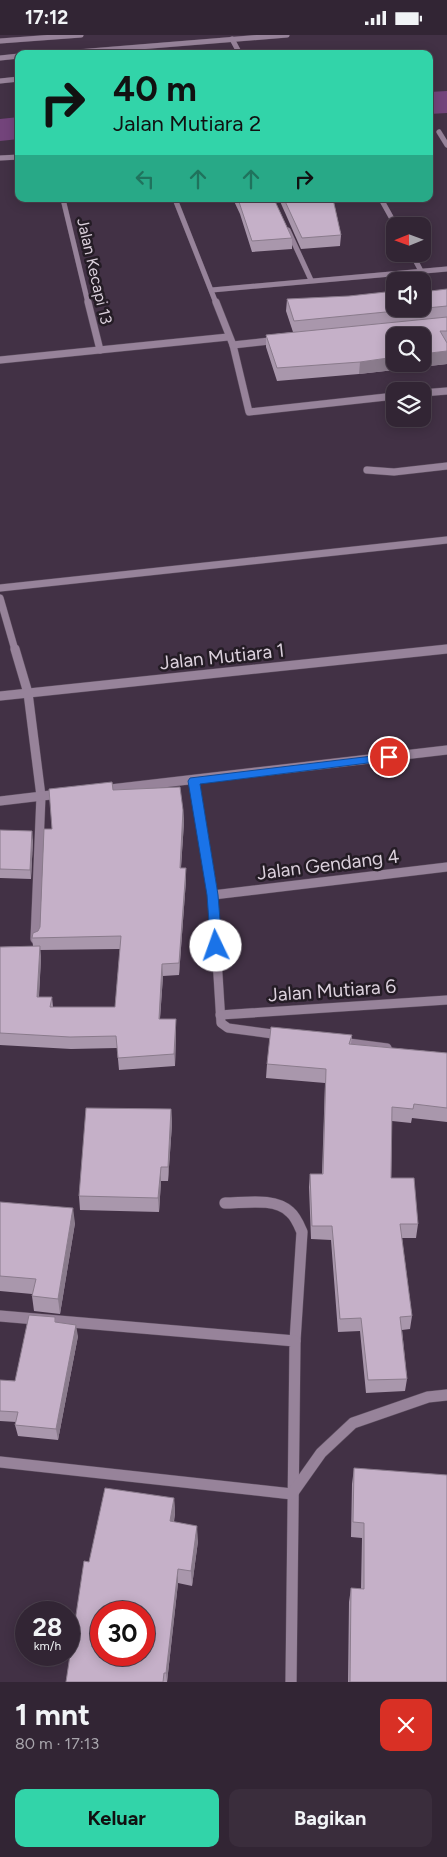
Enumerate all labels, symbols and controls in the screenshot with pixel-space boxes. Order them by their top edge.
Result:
text: 17:12 [25,6,68,29]
text: 40 m [113,68,197,110]
icon: right [30,70,95,135]
text: Jalan Mutiara 2 [113,110,261,137]
icon: left [131,165,159,193]
icon: ahead [184,165,212,193]
icon: ahead [237,165,265,193]
icon: right [290,165,318,193]
street label: Jalan Kecapi 13 [73,216,116,326]
north arrow [386,217,431,263]
map controls [386,217,431,427]
button: sound [386,272,431,317]
button: search [386,327,431,372]
button: layers [386,382,431,427]
street label: Jalan Mutiara 1 [159,639,286,674]
pin [368,736,410,778]
icon: arrive [375,743,403,771]
street label: Jalan Gendang 4 [256,844,401,885]
position arrow [189,919,241,971]
street label: Jalan Mutiara 6 [267,975,397,1006]
speed limit sign: 30 [90,1601,155,1666]
text: 28 [33,1612,62,1642]
text: km/h [34,1639,61,1653]
text: 1 mnt [15,1696,90,1733]
button: close [380,1699,432,1751]
text: 80 m · 17:13 [15,1734,99,1753]
button: Keluar [15,1789,219,1847]
button: Bagikan [229,1789,432,1847]

